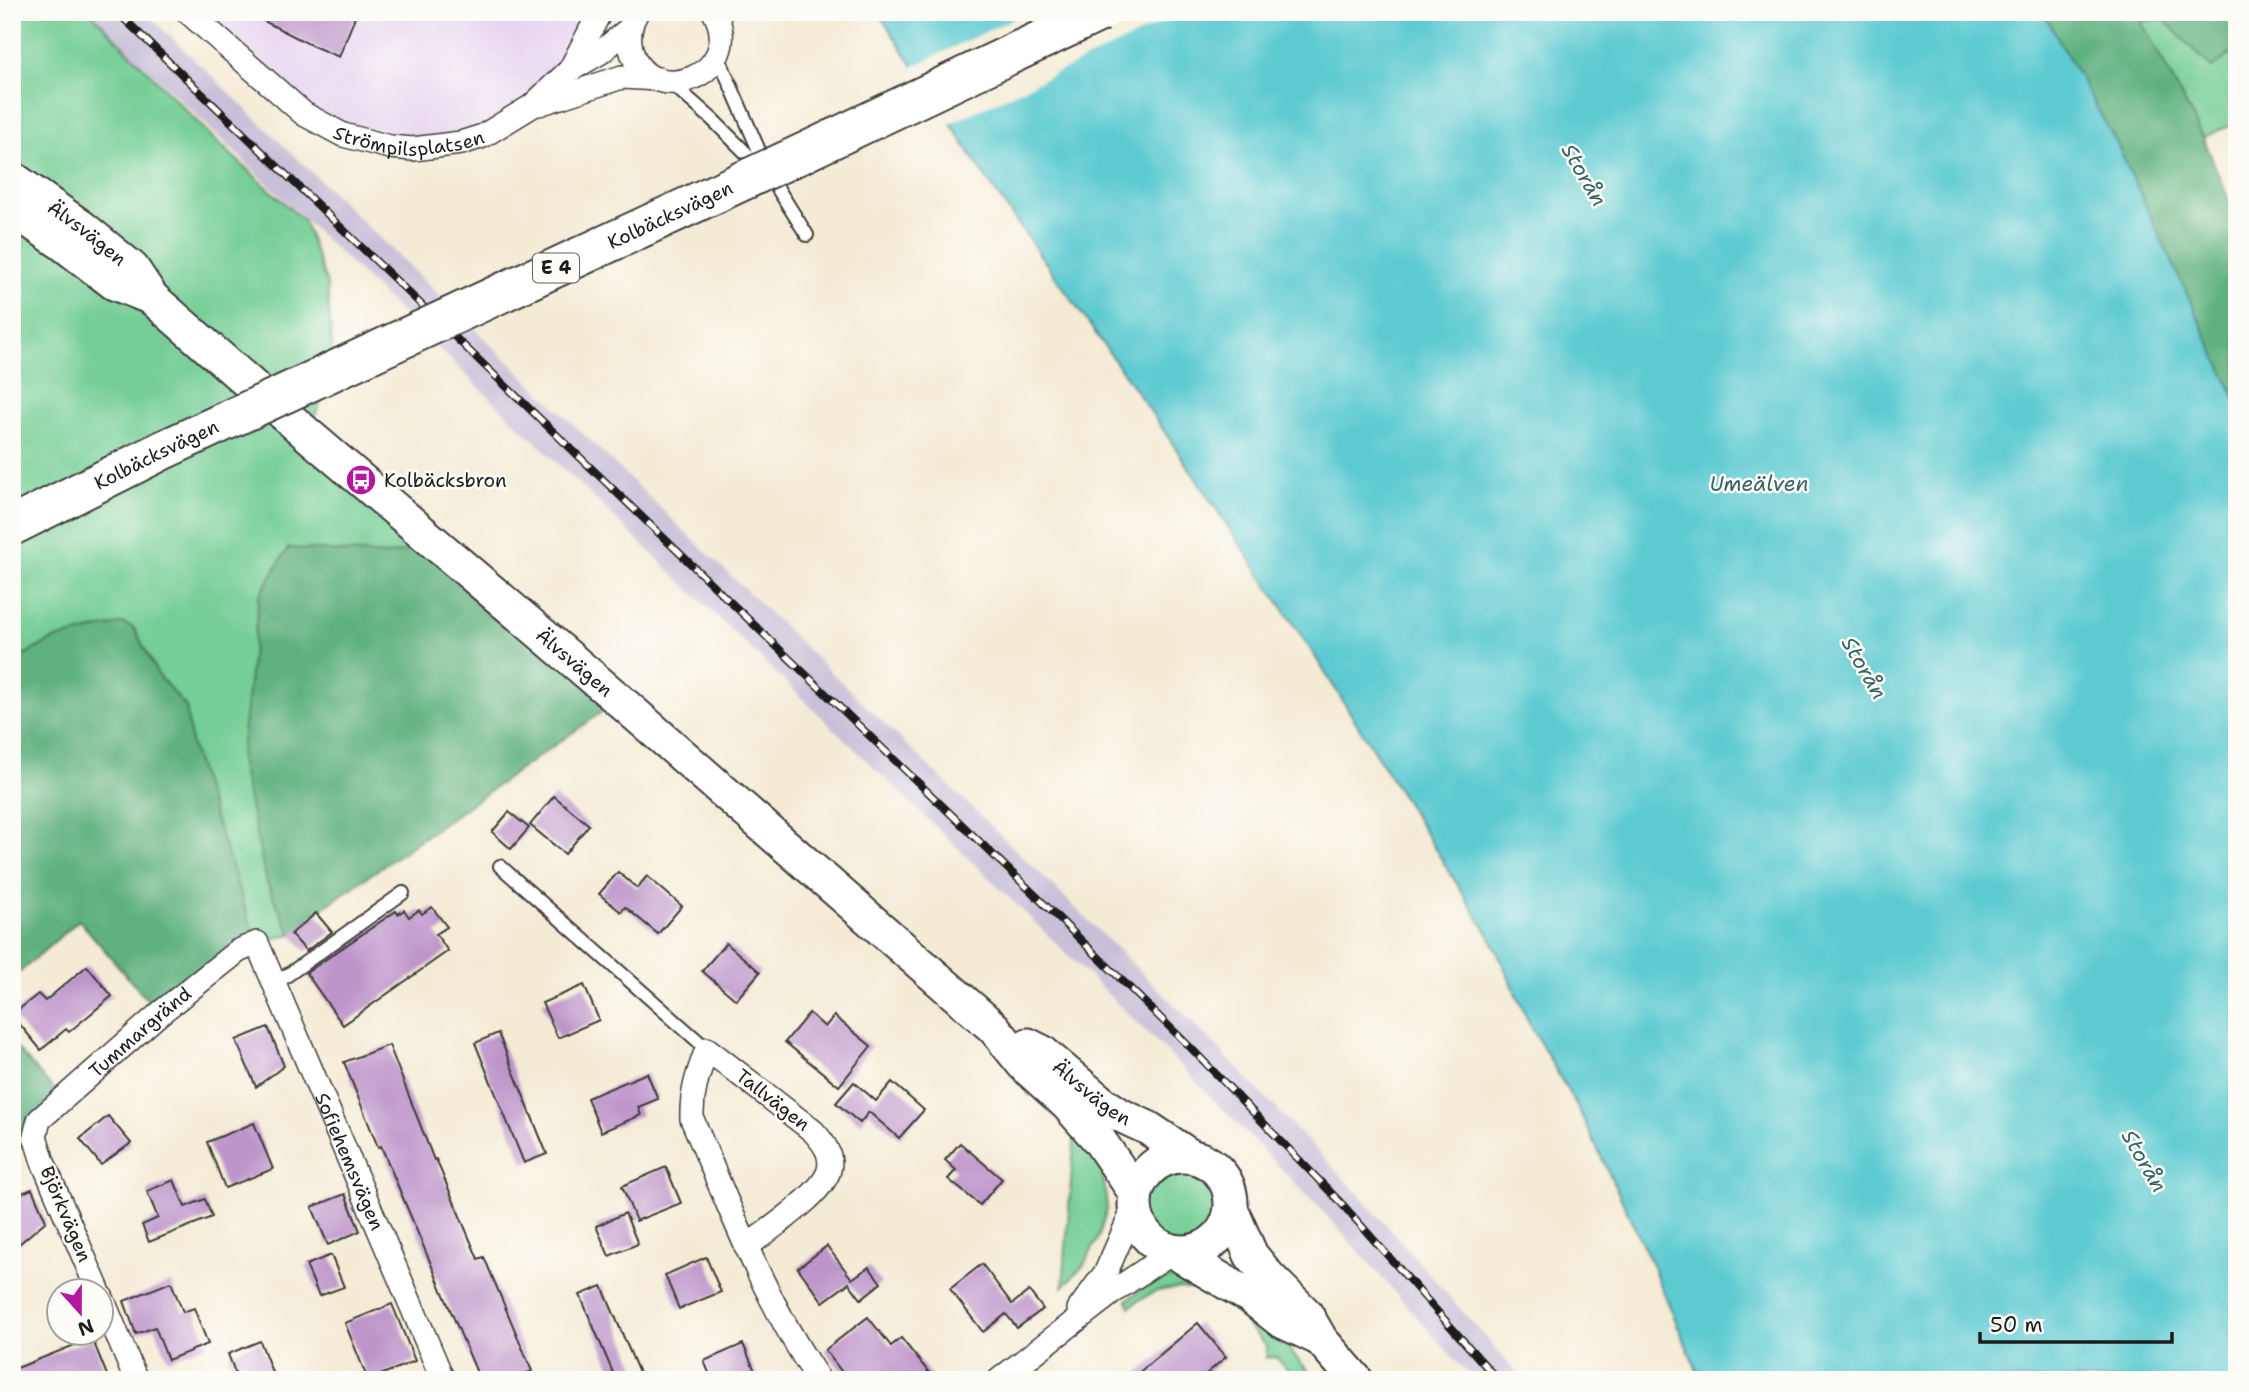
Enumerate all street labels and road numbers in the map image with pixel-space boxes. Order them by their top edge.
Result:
street label: Strömpilsplatsen [329,120,487,162]
street label: Kolbäcksvägen [603,175,737,255]
street label: Älvsvägen [43,194,132,271]
road number: E 4 [533,254,579,282]
street label: Kolbäcksvägen [90,414,222,495]
street label: Älvsvägen [531,622,618,702]
street label: Tummargränd [83,981,196,1083]
street label: Älvsvägen [1047,1054,1135,1131]
street label: Tallvägen [731,1063,815,1137]
street label: Sofiehemsvägen [310,1089,390,1234]
street label: Björkvägen [35,1162,97,1266]

